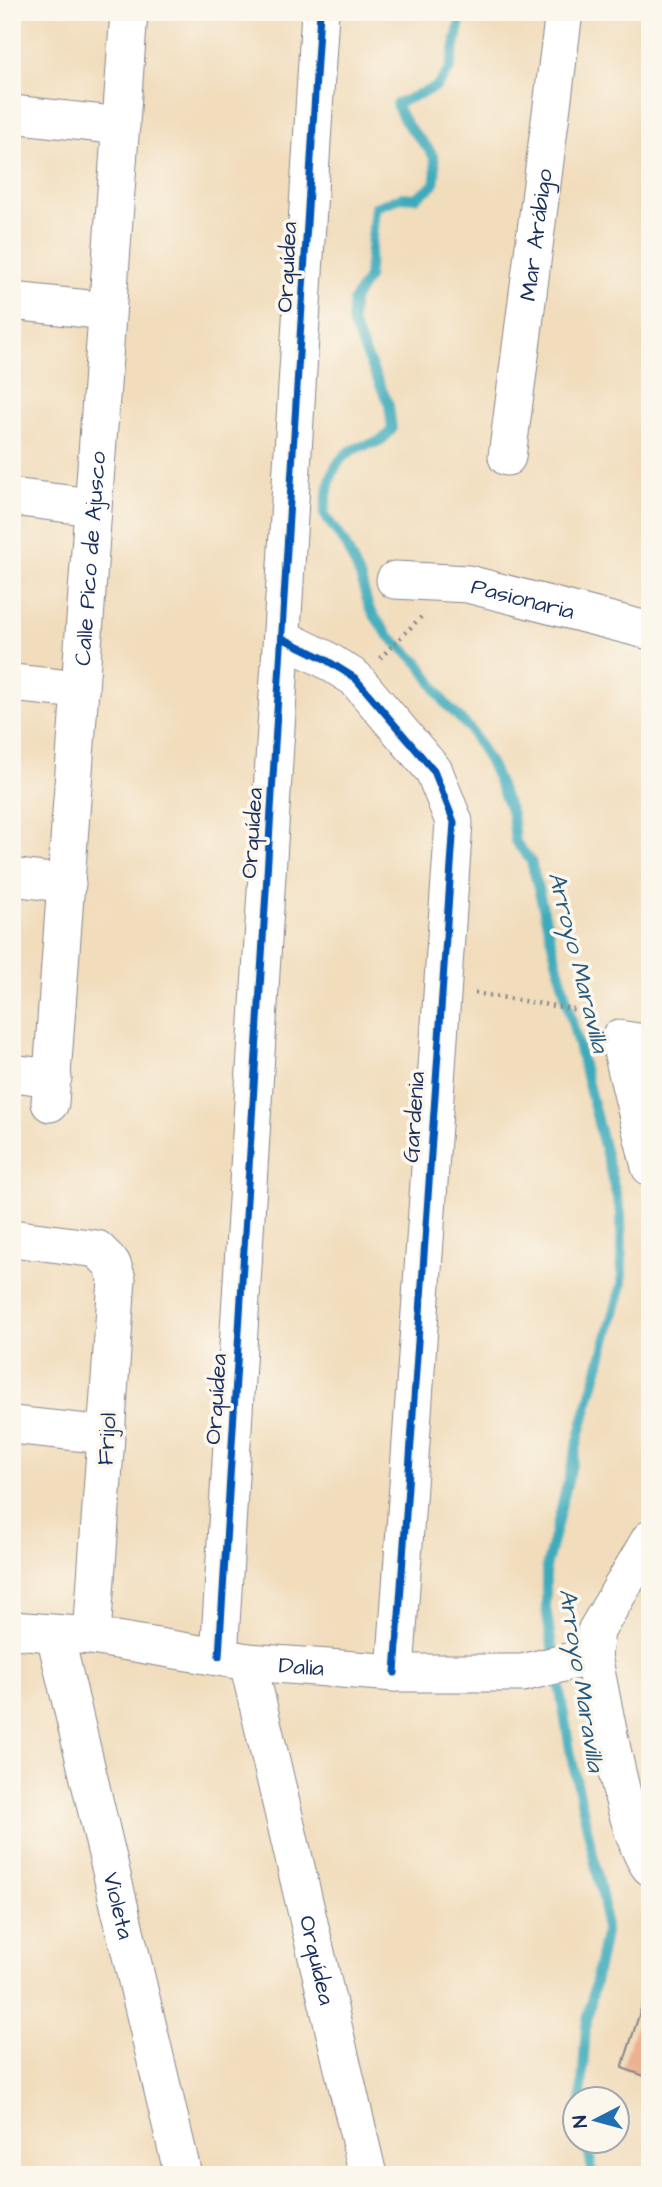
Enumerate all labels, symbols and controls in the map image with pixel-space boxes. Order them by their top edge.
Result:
street label: Mar Arábigo [512,167,561,303]
street label: Orquídea [269,220,305,313]
street label: Calle Pico de Ajusco [67,450,114,667]
street label: Pasionaria [468,571,578,628]
street label: Orquídea [233,786,271,880]
water label: Arroyo Maravilla [539,868,617,1058]
street label: Gardenia [395,1070,433,1164]
street label: Orquídea [197,1352,235,1446]
street label: Frijol [89,1412,125,1466]
water label: Arroyo Maravilla [550,1586,613,1776]
street label: Dalia [278,1649,326,1685]
street label: Violeta [95,1869,142,1943]
street label: Orquídea [291,1912,343,2008]
north arrow [560,2086,630,2156]
text: N [567,2114,595,2129]

